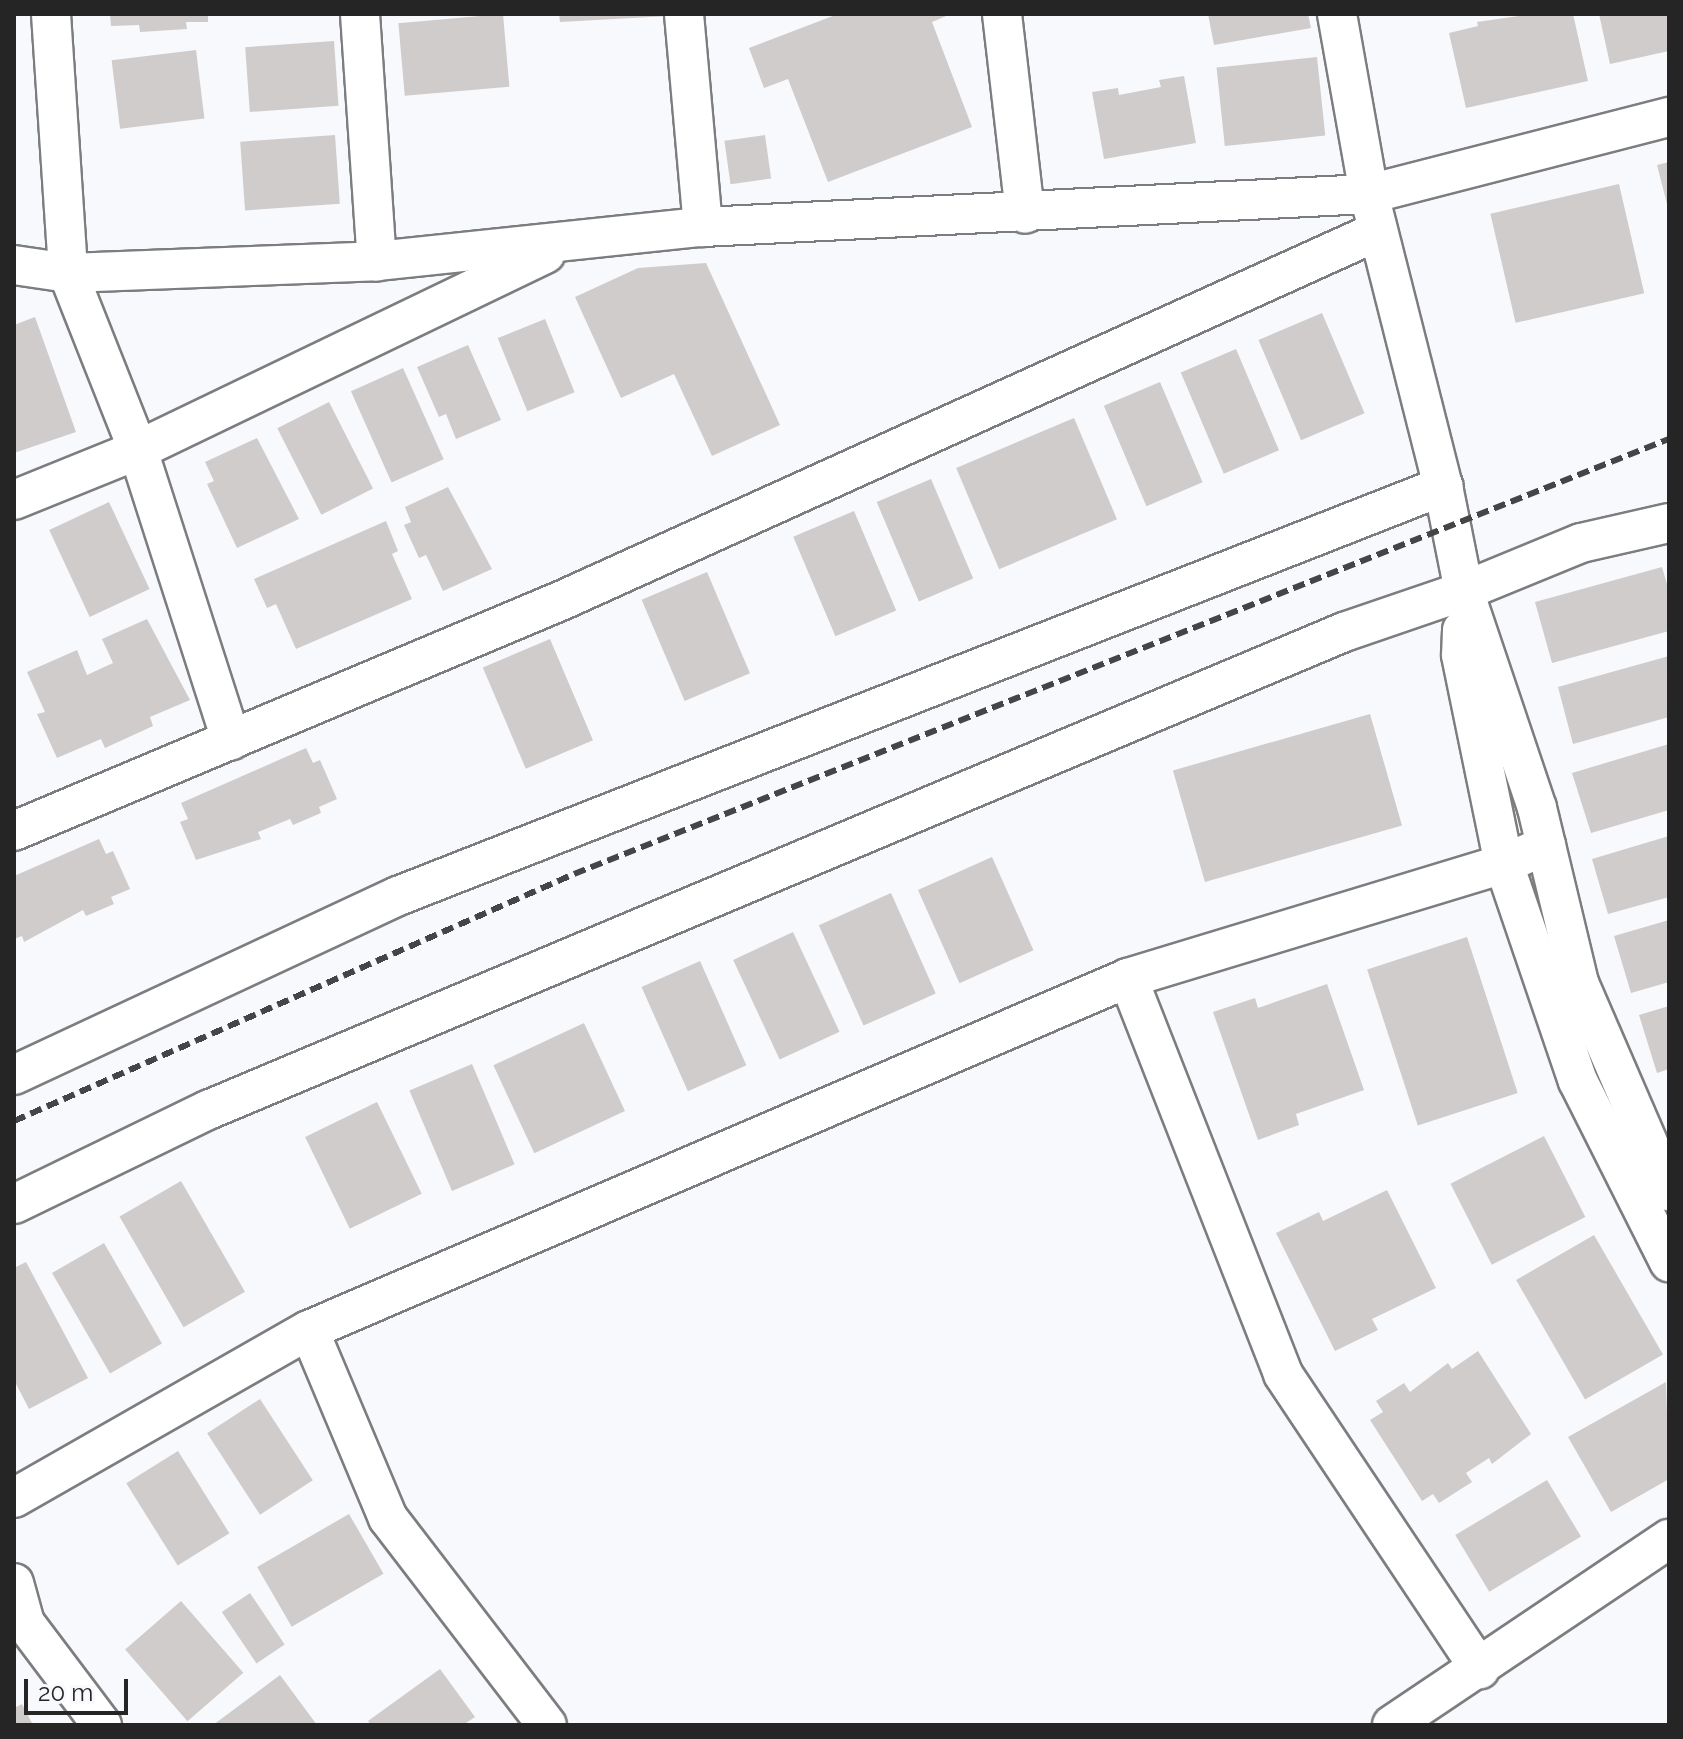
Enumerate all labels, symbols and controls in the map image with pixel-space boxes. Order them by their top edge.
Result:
scale bar [28,1663,132,1713]
text: 20 m [38,1678,93,1707]

